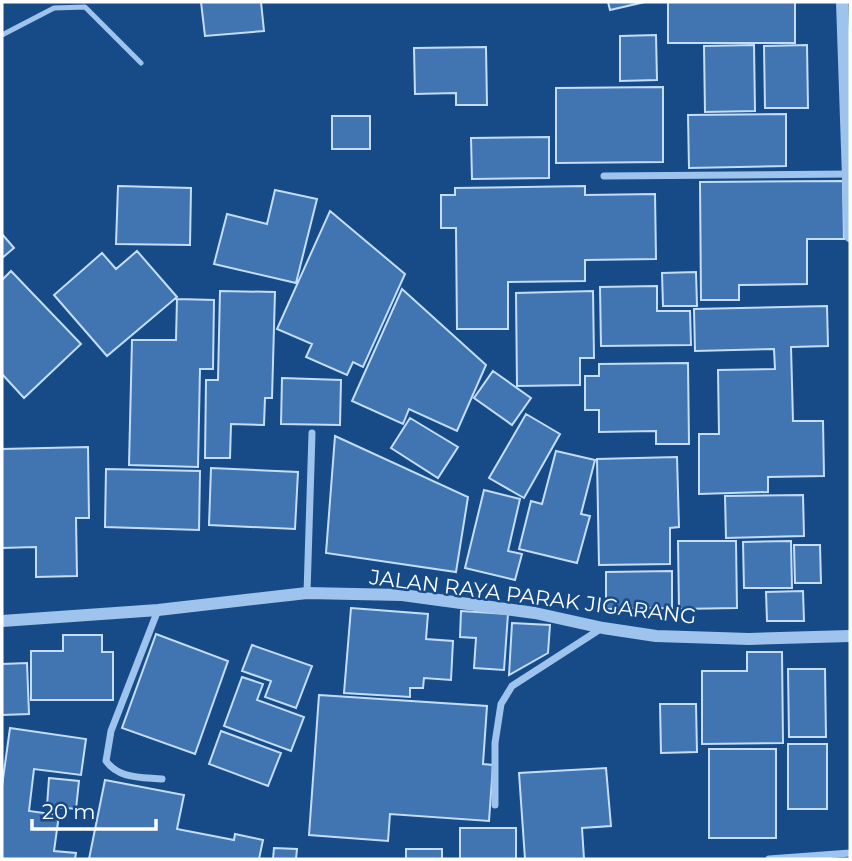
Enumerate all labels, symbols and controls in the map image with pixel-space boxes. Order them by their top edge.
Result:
street label: JALAN RAYA PARAK JIGARANG [367,564,698,629]
scale bar [32,788,156,832]
text: 20 m [42,799,96,824]

